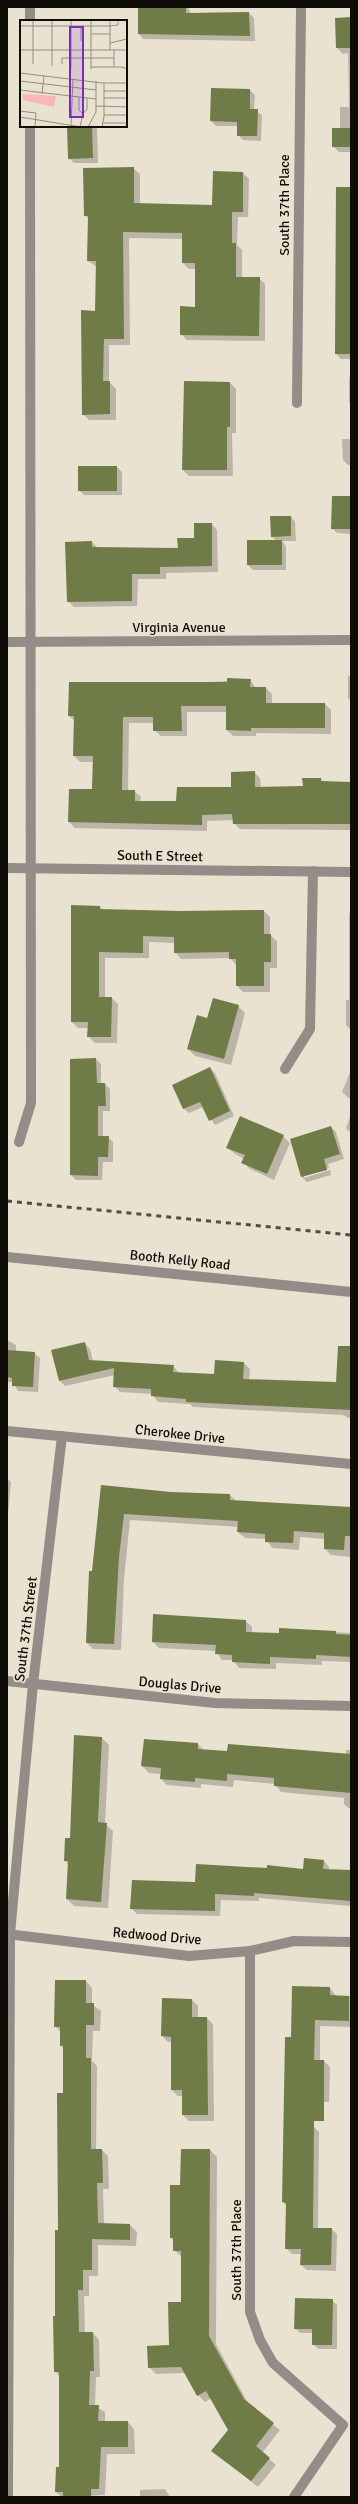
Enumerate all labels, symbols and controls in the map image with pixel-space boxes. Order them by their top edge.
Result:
inset map [20,20,127,127]
street label: South 37th Place [276,154,293,256]
street label: Virginia Avenue [132,619,226,636]
street label: South E Street [117,847,203,865]
street label: Booth Kelly Road [129,1246,231,1274]
street label: Cherokee Drive [134,1421,226,1447]
street label: South 37th Street [11,1576,41,1682]
street label: Douglas Drive [138,1673,222,1697]
street label: Redwood Drive [112,1924,202,1948]
street label: South 37th Place [228,2199,245,2301]

